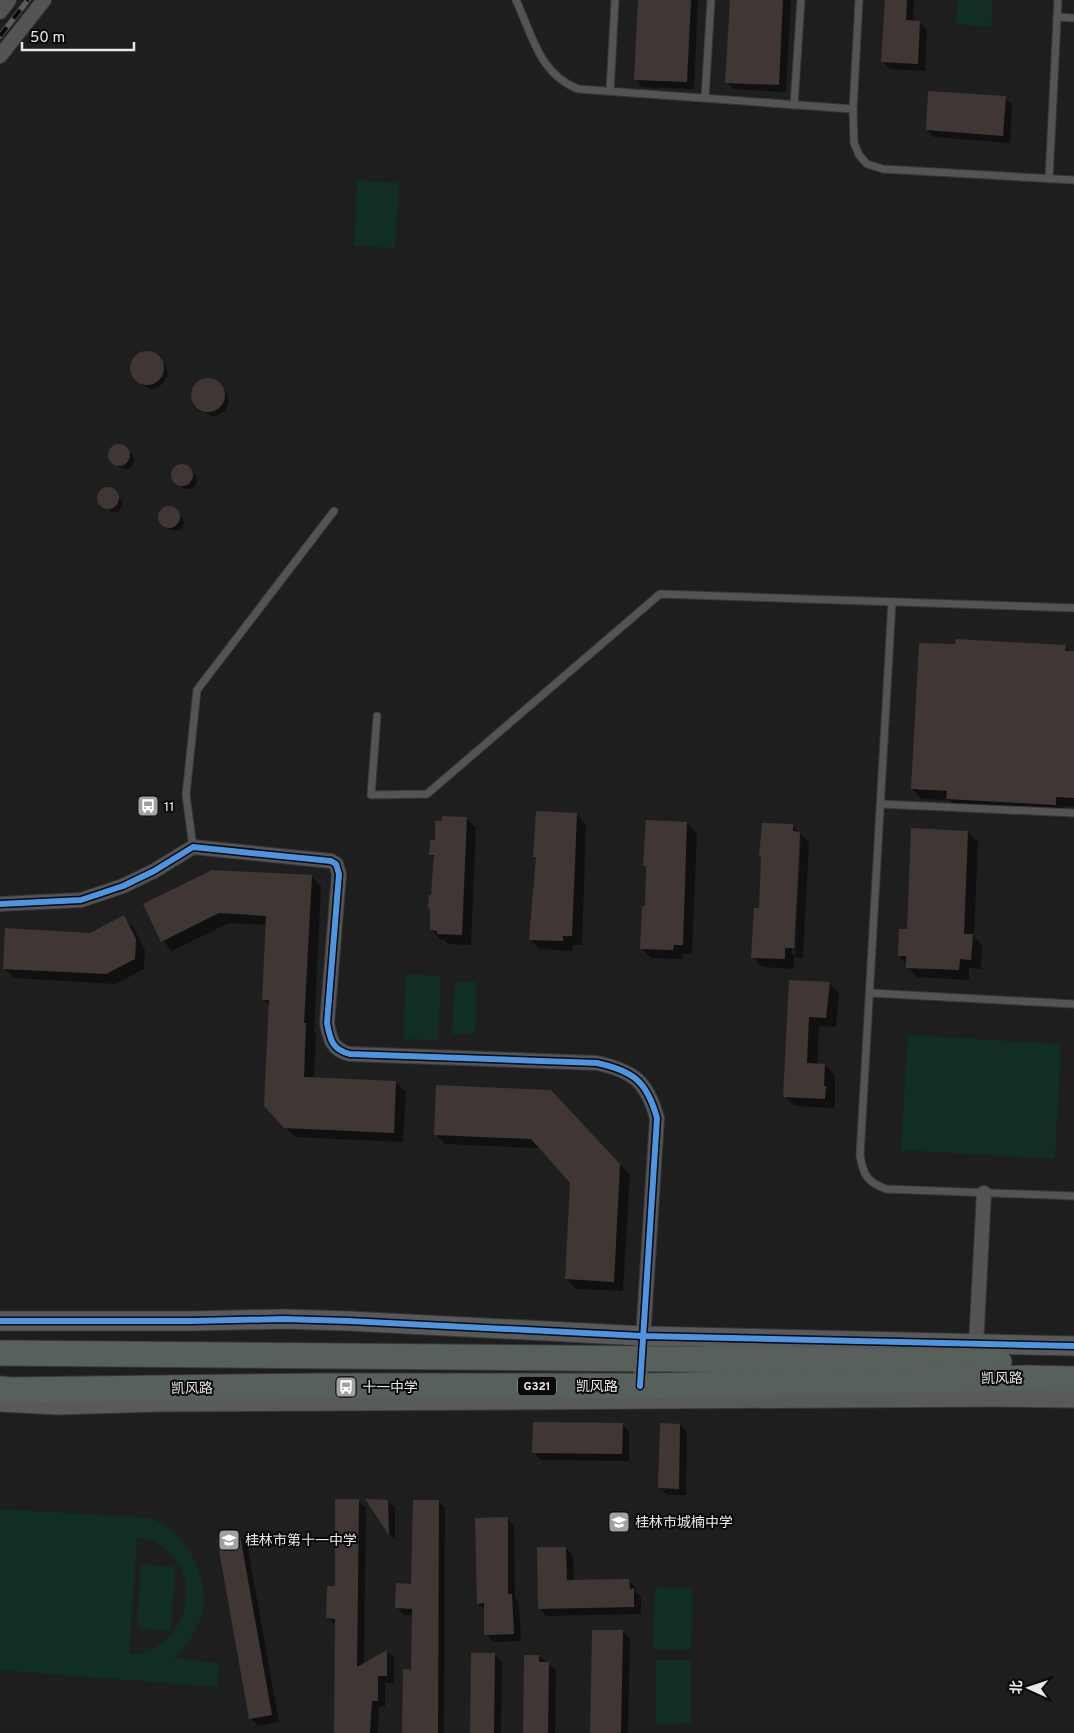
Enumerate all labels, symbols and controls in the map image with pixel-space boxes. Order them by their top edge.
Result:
scale bar [22,20,135,52]
text: 50 m [30,29,65,48]
bus stop icon: 11 [136,794,160,818]
place label: 11 [164,799,174,816]
street label: 凯风路 [981,1371,1023,1388]
bus stop icon: 十一中学 [334,1375,358,1399]
road number: G321 [518,1376,556,1395]
street label: 凯风路 [576,1379,618,1396]
place label: 十一中学 [362,1380,418,1397]
street label: 凯风路 [171,1381,213,1398]
school or university icon: 桂林市城楠中学 [607,1510,631,1534]
place label: 桂林市城楠中学 [635,1514,733,1532]
school or university icon: 桂林市第十一中学 [217,1528,241,1552]
place label: 桂林市第十一中学 [245,1532,357,1550]
north arrow [1004,1663,1054,1713]
text: 北 [1009,1680,1026,1695]

